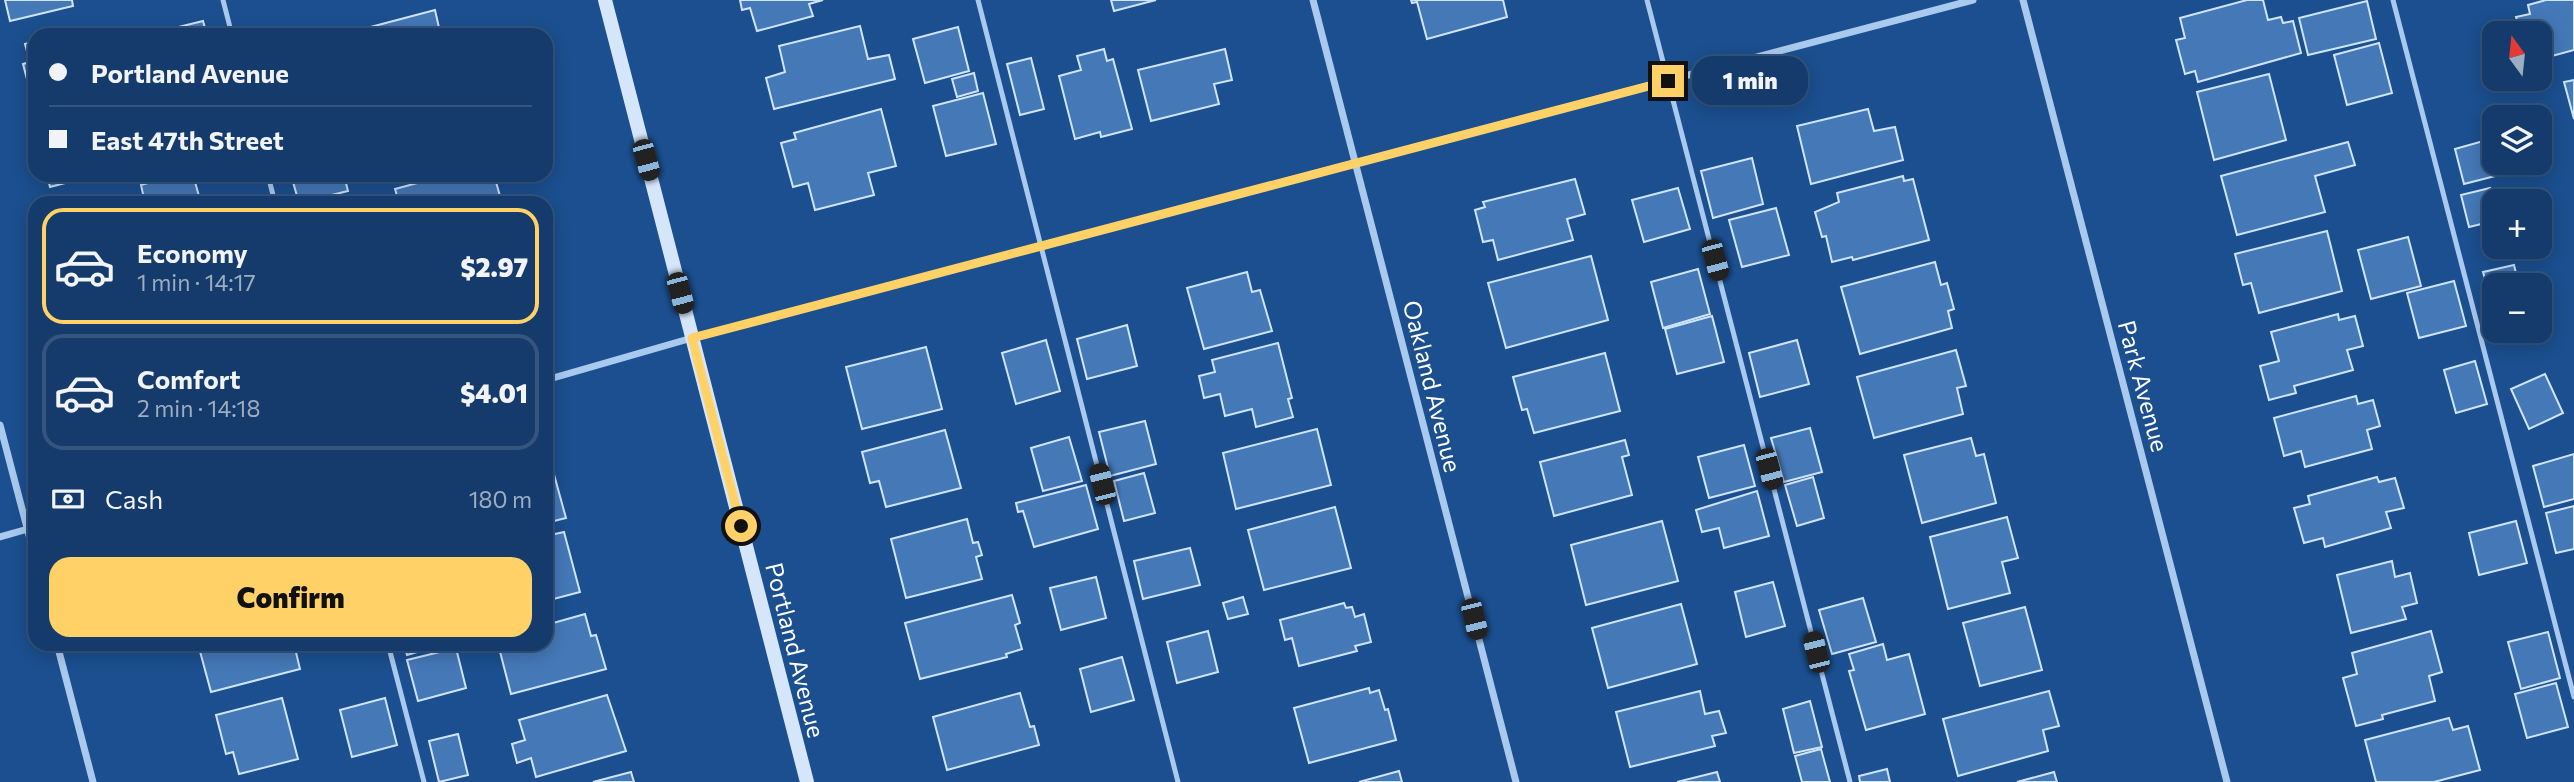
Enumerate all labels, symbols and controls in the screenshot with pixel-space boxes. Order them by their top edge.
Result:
north arrow [2482,21,2552,91]
map controls [2482,21,2552,343]
callout: 1 min [1692,56,1808,106]
text: Portland Avenue [91,57,289,88]
route end [1652,65,1684,97]
text: 1 min [1722,66,1778,94]
button: layers [2482,105,2552,175]
text: East 47th Street [91,124,284,155]
car [631,137,662,183]
button: + [2482,189,2552,259]
icon: car [53,235,116,298]
text: Economy [137,237,248,268]
car [1700,237,1731,283]
text: $2.97 [460,251,528,282]
text: 1 min · 14:17 [137,268,256,296]
car [665,270,696,316]
button: − [2482,273,2552,343]
street label: Oakland Avenue [1398,297,1468,475]
street label: Park Avenue [2113,317,2175,455]
icon: car [53,361,116,424]
text: Comfort [137,363,240,394]
text: $4.01 [460,377,528,408]
text: 2 min · 14:18 [137,394,260,422]
car [1754,446,1785,492]
car [1087,461,1118,507]
icon: cash [49,480,87,518]
text: Cash [105,483,163,514]
text: 180 m [469,485,532,513]
route start [725,510,757,542]
button: Confirm [49,557,532,637]
street label: Portland Avenue [760,560,832,740]
car [1459,596,1490,642]
car [1801,629,1832,675]

